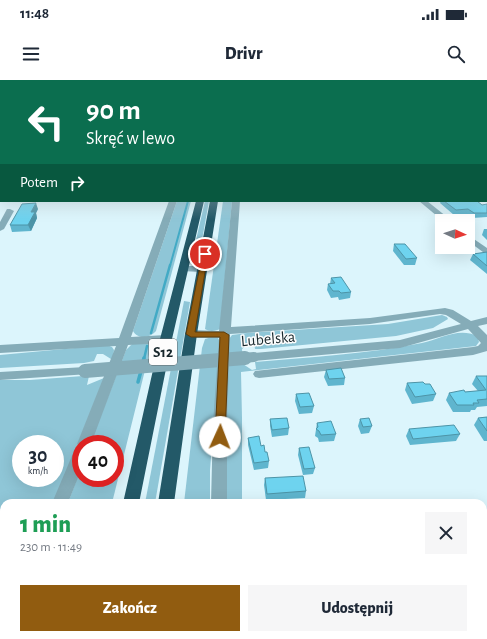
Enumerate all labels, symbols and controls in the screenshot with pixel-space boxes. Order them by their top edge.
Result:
text: 11:48 [20,6,49,21]
icon: menu [20,43,42,65]
icon: search [445,43,467,65]
text: Drivr [225,45,262,63]
icon: left [20,96,72,148]
text: 90 m [86,97,141,125]
text: Skręć w lewo [86,130,175,148]
icon: right [66,172,88,194]
text: Potem [20,175,58,190]
north arrow [435,214,475,254]
map controls [435,214,475,254]
pin [188,237,222,271]
icon: arrive [194,243,216,265]
street label: Lubelska [240,329,296,349]
road number: S12 [149,339,177,365]
position arrow [199,416,241,458]
speed limit sign: 40 [72,435,124,487]
text: 30 [28,446,48,466]
text: km/h [28,466,48,476]
button: close [425,512,467,554]
text: 1 min [20,513,71,537]
text: 230 m · 11:49 [20,541,82,554]
button: Zakończ [20,585,240,631]
button: Udostępnij [248,585,467,631]

